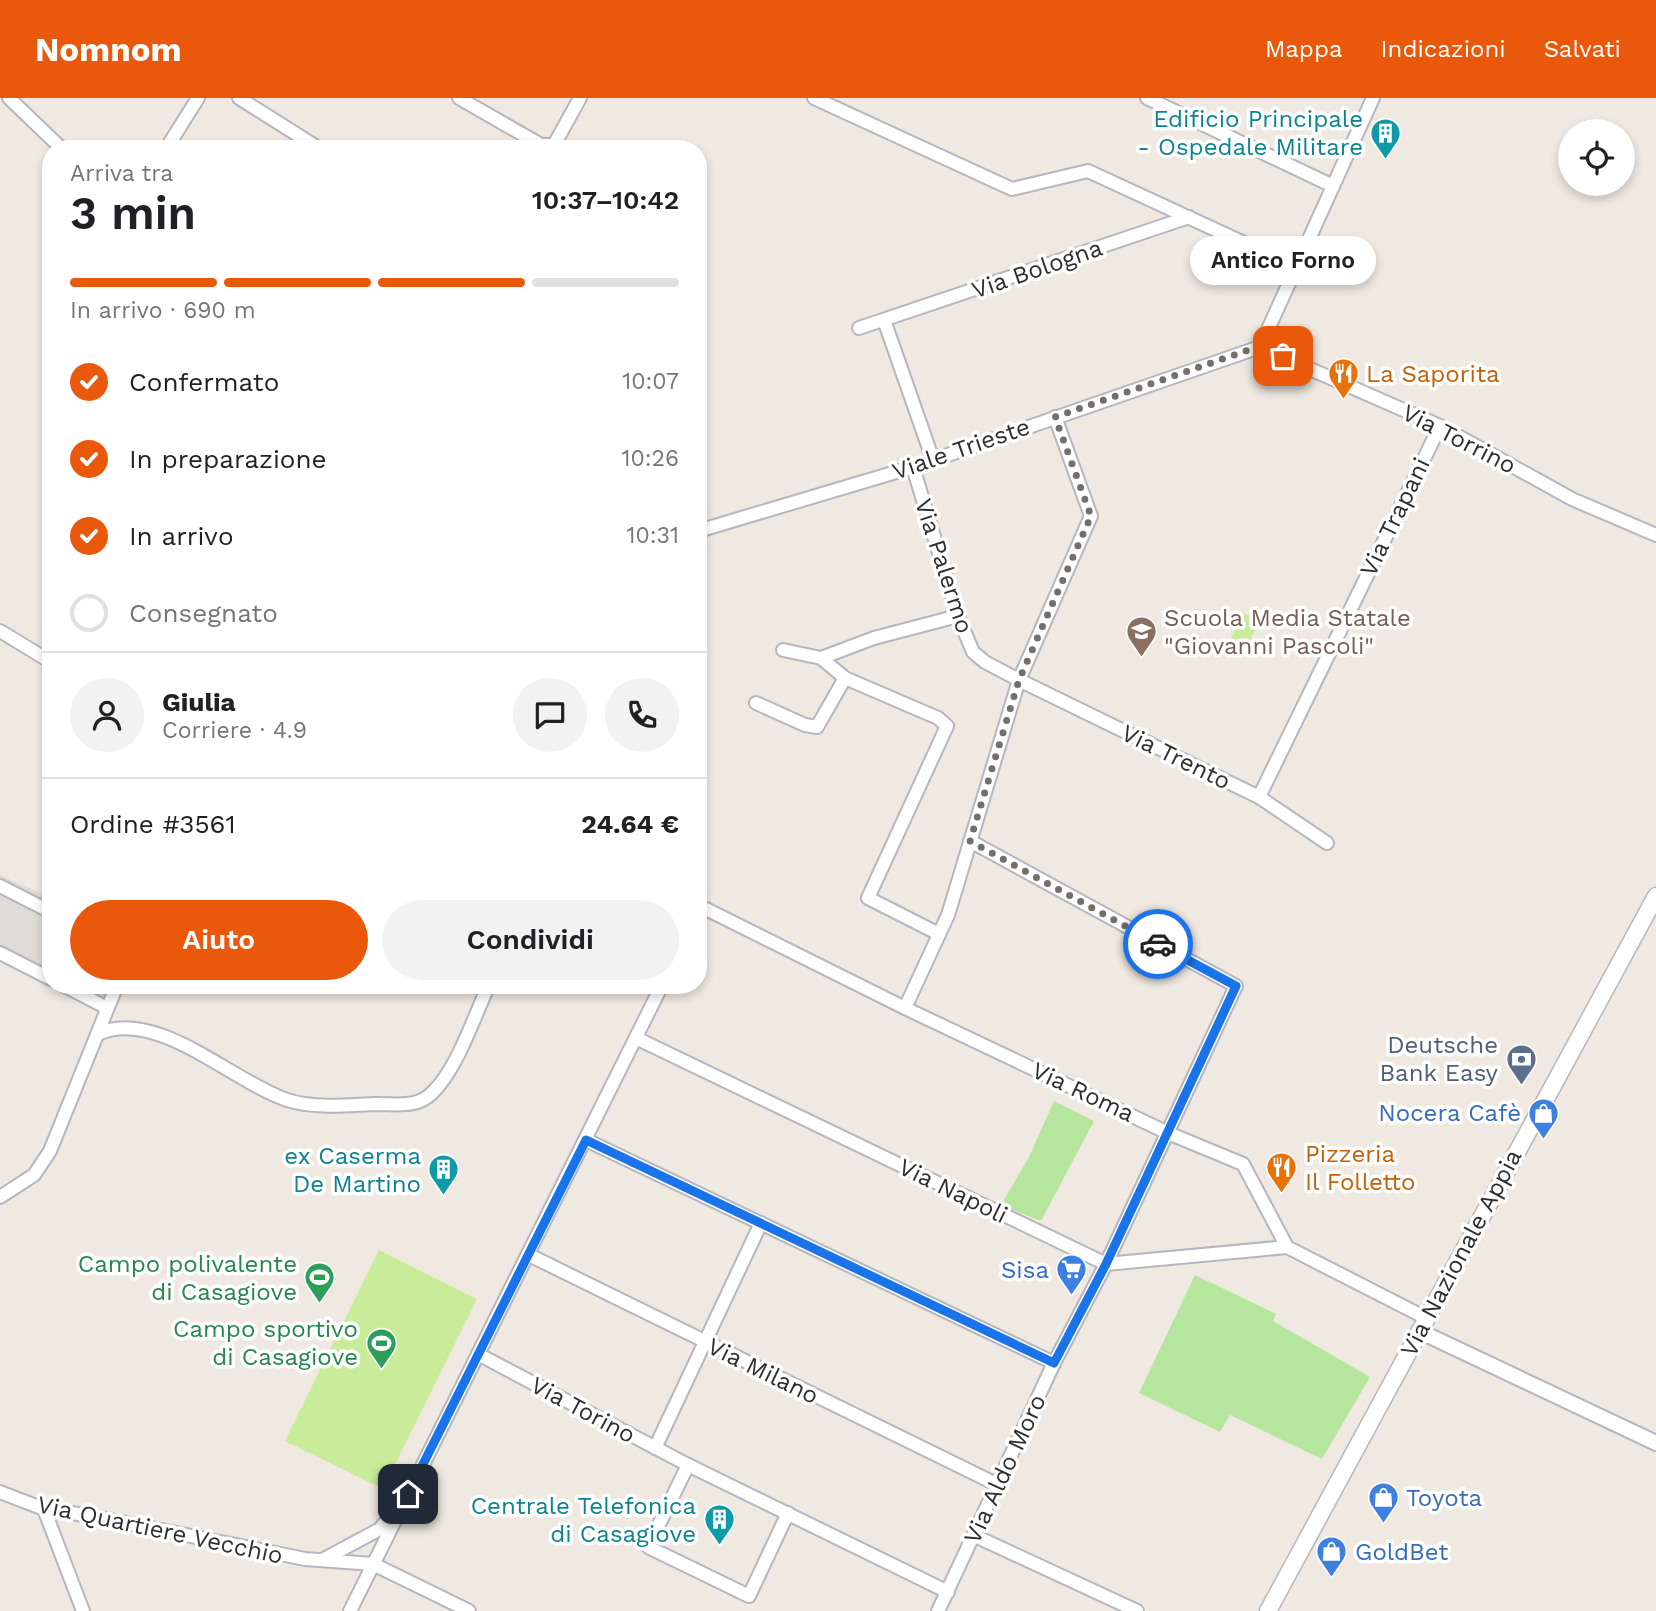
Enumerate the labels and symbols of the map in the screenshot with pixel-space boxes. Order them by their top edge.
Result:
place label: Edificio Principale - Ospedale Militare [1138,105,1363,161]
building icon: Edificio Principale - Ospedale Militare [1369,116,1403,160]
street label: Via Bologna [968,234,1106,304]
callout: Antico Forno [1190,237,1376,286]
pin [1253,326,1313,386]
restaurant icon: La Saporita [1326,357,1360,401]
place label: La Saporita [1366,360,1500,388]
street label: Via Torrino [1397,398,1521,480]
street label: Viale Trieste [889,412,1033,486]
street label: Via Trapani [1354,453,1436,581]
street label: Via Palermo [909,495,979,637]
place label: Scuola Media Statale "Giovanni Pascoli" [1164,604,1411,660]
school or university icon: Scuola Media Statale "Giovanni Pascoli" [1124,615,1158,659]
street label: Via Trento [1117,719,1235,795]
courier [1123,909,1193,979]
place label: Deutsche Bank Easy [1379,1031,1499,1087]
bank icon: Deutsche Bank Easy [1504,1042,1538,1086]
street label: Via Roma [1027,1056,1139,1128]
shop icon: Nocera Cafè [1527,1096,1561,1140]
place label: Nocera Cafè [1378,1099,1521,1127]
place label: Pizzeria Il Folletto [1305,1140,1416,1196]
place label: ex Caserma De Martino [284,1142,421,1198]
street label: Via Nazionale Appia [1395,1145,1527,1361]
restaurant icon: Pizzeria Il Folletto [1265,1151,1299,1195]
building icon: ex Caserma De Martino [427,1153,461,1197]
street label: Via Napoli [894,1153,1012,1229]
place label: Campo polivalente di Casagiove [78,1250,297,1306]
supermarket icon: Sisa [1055,1253,1089,1297]
place label: Sisa [1001,1256,1049,1284]
sports icon: Campo polivalente di Casagiove [303,1261,337,1305]
place label: Campo sportivo di Casagiove [173,1315,358,1371]
sports icon: Campo sportivo di Casagiove [364,1326,398,1370]
street label: Via Milano [703,1332,823,1410]
street label: Via Torino [526,1371,640,1449]
street label: Via Aldo Moro [958,1390,1052,1548]
pin [378,1464,438,1524]
shop icon: Toyota [1366,1481,1400,1525]
place label: Toyota [1406,1484,1482,1512]
street label: Via Quartiere Vecchio [35,1490,285,1570]
place label: Centrale Telefonica di Casagiove [471,1492,696,1548]
building icon: Centrale Telefonica di Casagiove [702,1503,736,1547]
shop icon: GoldBet [1315,1535,1349,1579]
place label: GoldBet [1355,1538,1448,1566]

